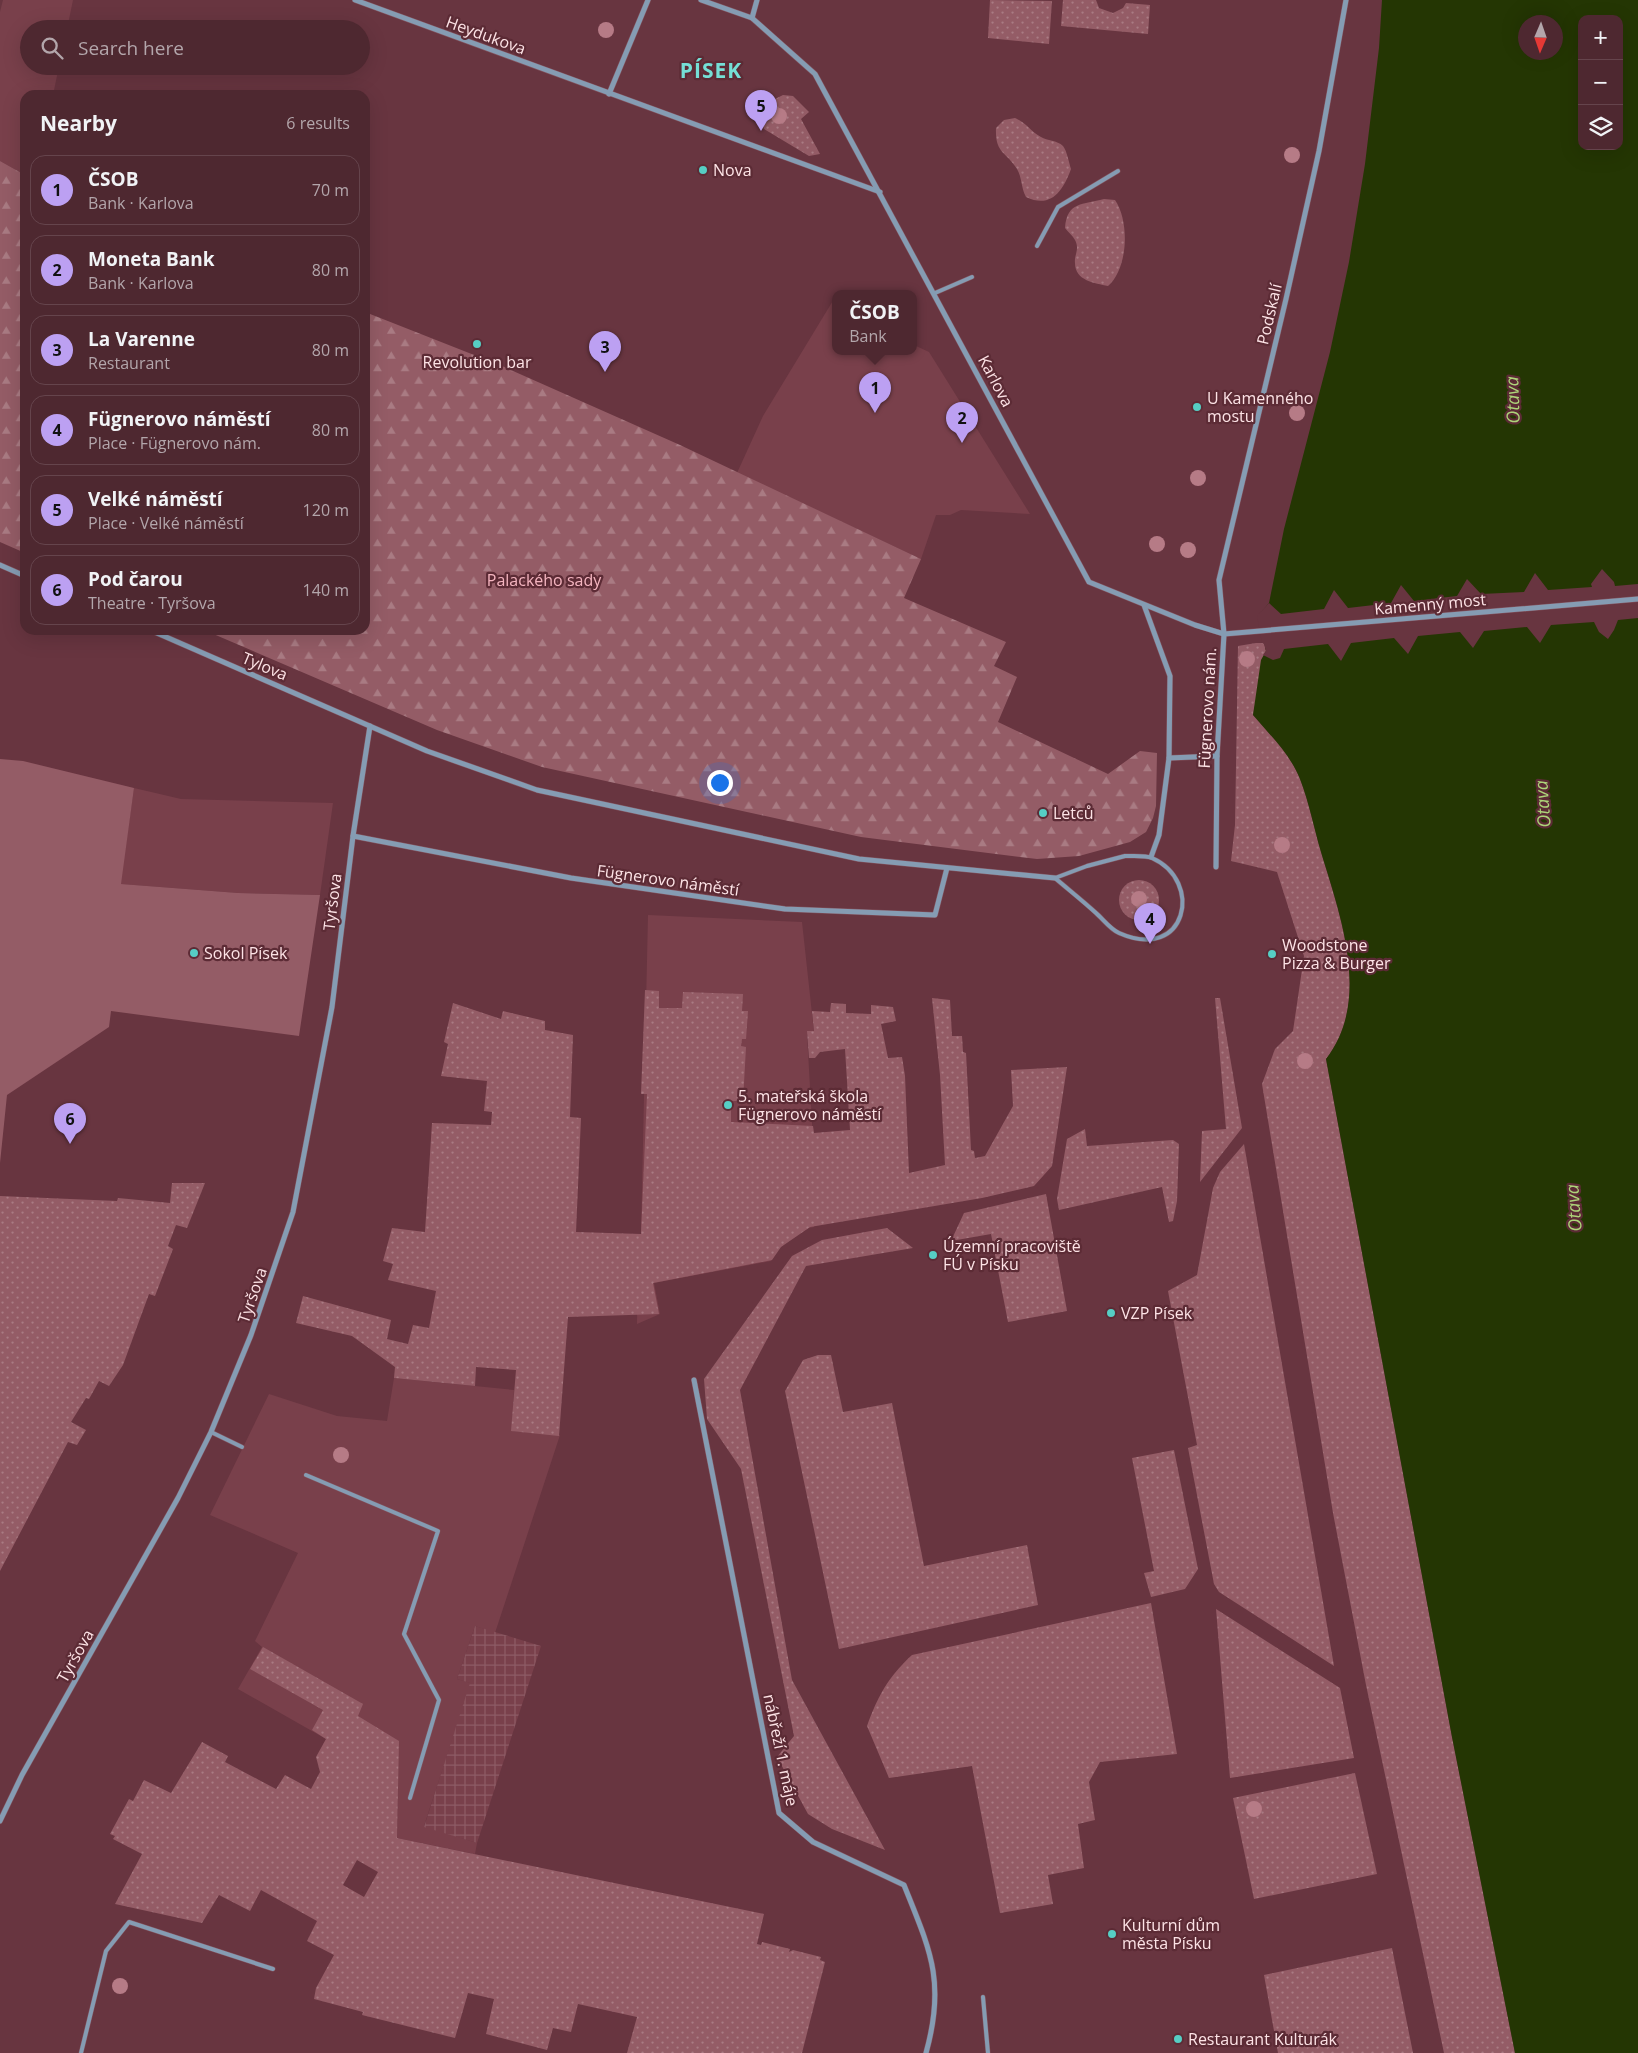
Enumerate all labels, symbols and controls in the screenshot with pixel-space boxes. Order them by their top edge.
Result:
street label: Heydukova [443,10,529,60]
north arrow [1518,15,1563,60]
map controls [1578,15,1623,150]
button: + [1578,15,1623,60]
search box [20,20,370,75]
icon: search [38,34,66,62]
text: Search here [78,35,184,61]
district label: PÍSEK [680,56,742,84]
button: − [1578,60,1623,105]
pin: 5 [745,90,777,131]
button: layers [1578,105,1623,150]
text: Nearby [40,109,117,137]
text: 6 results [286,112,350,134]
place label: Nova [713,159,752,181]
marker: Nova [697,164,709,176]
text: ČSOB [88,166,138,192]
text: 1 [52,179,62,201]
text: 70 m [312,179,349,201]
text: Bank · Karlova [88,192,194,214]
text: Moneta Bank [88,246,215,272]
text: 2 [52,259,62,281]
text: 80 m [312,259,349,281]
text: Bank · Karlova [88,272,194,294]
street label: Podskalí [1251,280,1287,347]
popup [832,290,917,355]
text: ČSOB [849,299,900,325]
text: Bank [849,325,887,347]
text: La Varenne [88,326,195,352]
pin: 3 [589,331,621,372]
marker: Revolution bar [471,338,483,350]
text: 3 [52,339,62,361]
text: 80 m [312,339,349,361]
place label: Revolution bar [423,351,532,373]
street label: Karlova [973,351,1019,411]
text: Restaurant [88,352,170,374]
pin: 1 [859,372,891,413]
water label: Otava [1499,376,1525,424]
place label: U Kamenného mostu [1207,387,1313,427]
marker: U Kamenného mostu [1191,401,1203,413]
pin: 2 [946,402,978,443]
text: Fügnerovo náměstí [88,406,271,432]
text: 4 [52,419,62,441]
text: 80 m [312,419,349,441]
text: Place · Fügnerovo nám. [88,432,261,454]
text: Velké náměstí [88,486,223,512]
text: 5 [52,499,62,521]
text: 120 m [303,499,349,521]
text: Place · Velké náměstí [88,512,244,534]
text: Pod čarou [88,566,183,592]
park label: Palackého sady [487,569,602,591]
text: 6 [52,579,62,601]
text: 140 m [303,579,349,601]
street label: Kamenný most [1373,588,1487,620]
text: Theatre · Tyršova [88,592,216,614]
street label: Tylova [239,647,291,685]
street label: Fügnerovo nám. [1193,647,1221,769]
your location [707,770,733,796]
water label: Otava [1528,780,1556,829]
place label: Letců [1053,802,1094,824]
marker: Letců [1037,807,1049,819]
street label: Fügnerovo náměstí [595,859,741,901]
street label: Tyršova [318,872,346,932]
pin: 4 [1134,903,1166,944]
place label: Woodstone Pizza & Burger [1282,934,1391,974]
place label: Sokol Písek [204,942,288,964]
marker: Sokol Písek [188,947,200,959]
marker: Woodstone Pizza & Burger [1266,948,1278,960]
place label: 5. mateřská škola Fügnerovo náměstí [738,1085,882,1125]
marker: 5. mateřská škola Fügnerovo náměstí [722,1099,734,1111]
pin: 6 [54,1103,86,1144]
water label: Otava [1559,1184,1587,1233]
place label: Územní pracoviště FÚ v Písku [943,1235,1081,1275]
marker: Územní pracoviště FÚ v Písku [927,1249,939,1261]
street label: Tyršova [232,1264,272,1326]
place label: VZP Písek [1121,1302,1193,1324]
marker: VZP Písek [1105,1307,1117,1319]
street label: Tyršova [51,1626,99,1686]
street label: nábřeží 1. máje [758,1692,804,1808]
place label: Kulturní dům města Písku [1122,1914,1220,1954]
marker: Kulturní dům města Písku [1106,1928,1118,1940]
place label: Restaurant Kulturák [1188,2028,1338,2050]
marker: Restaurant Kulturák [1172,2033,1184,2045]

